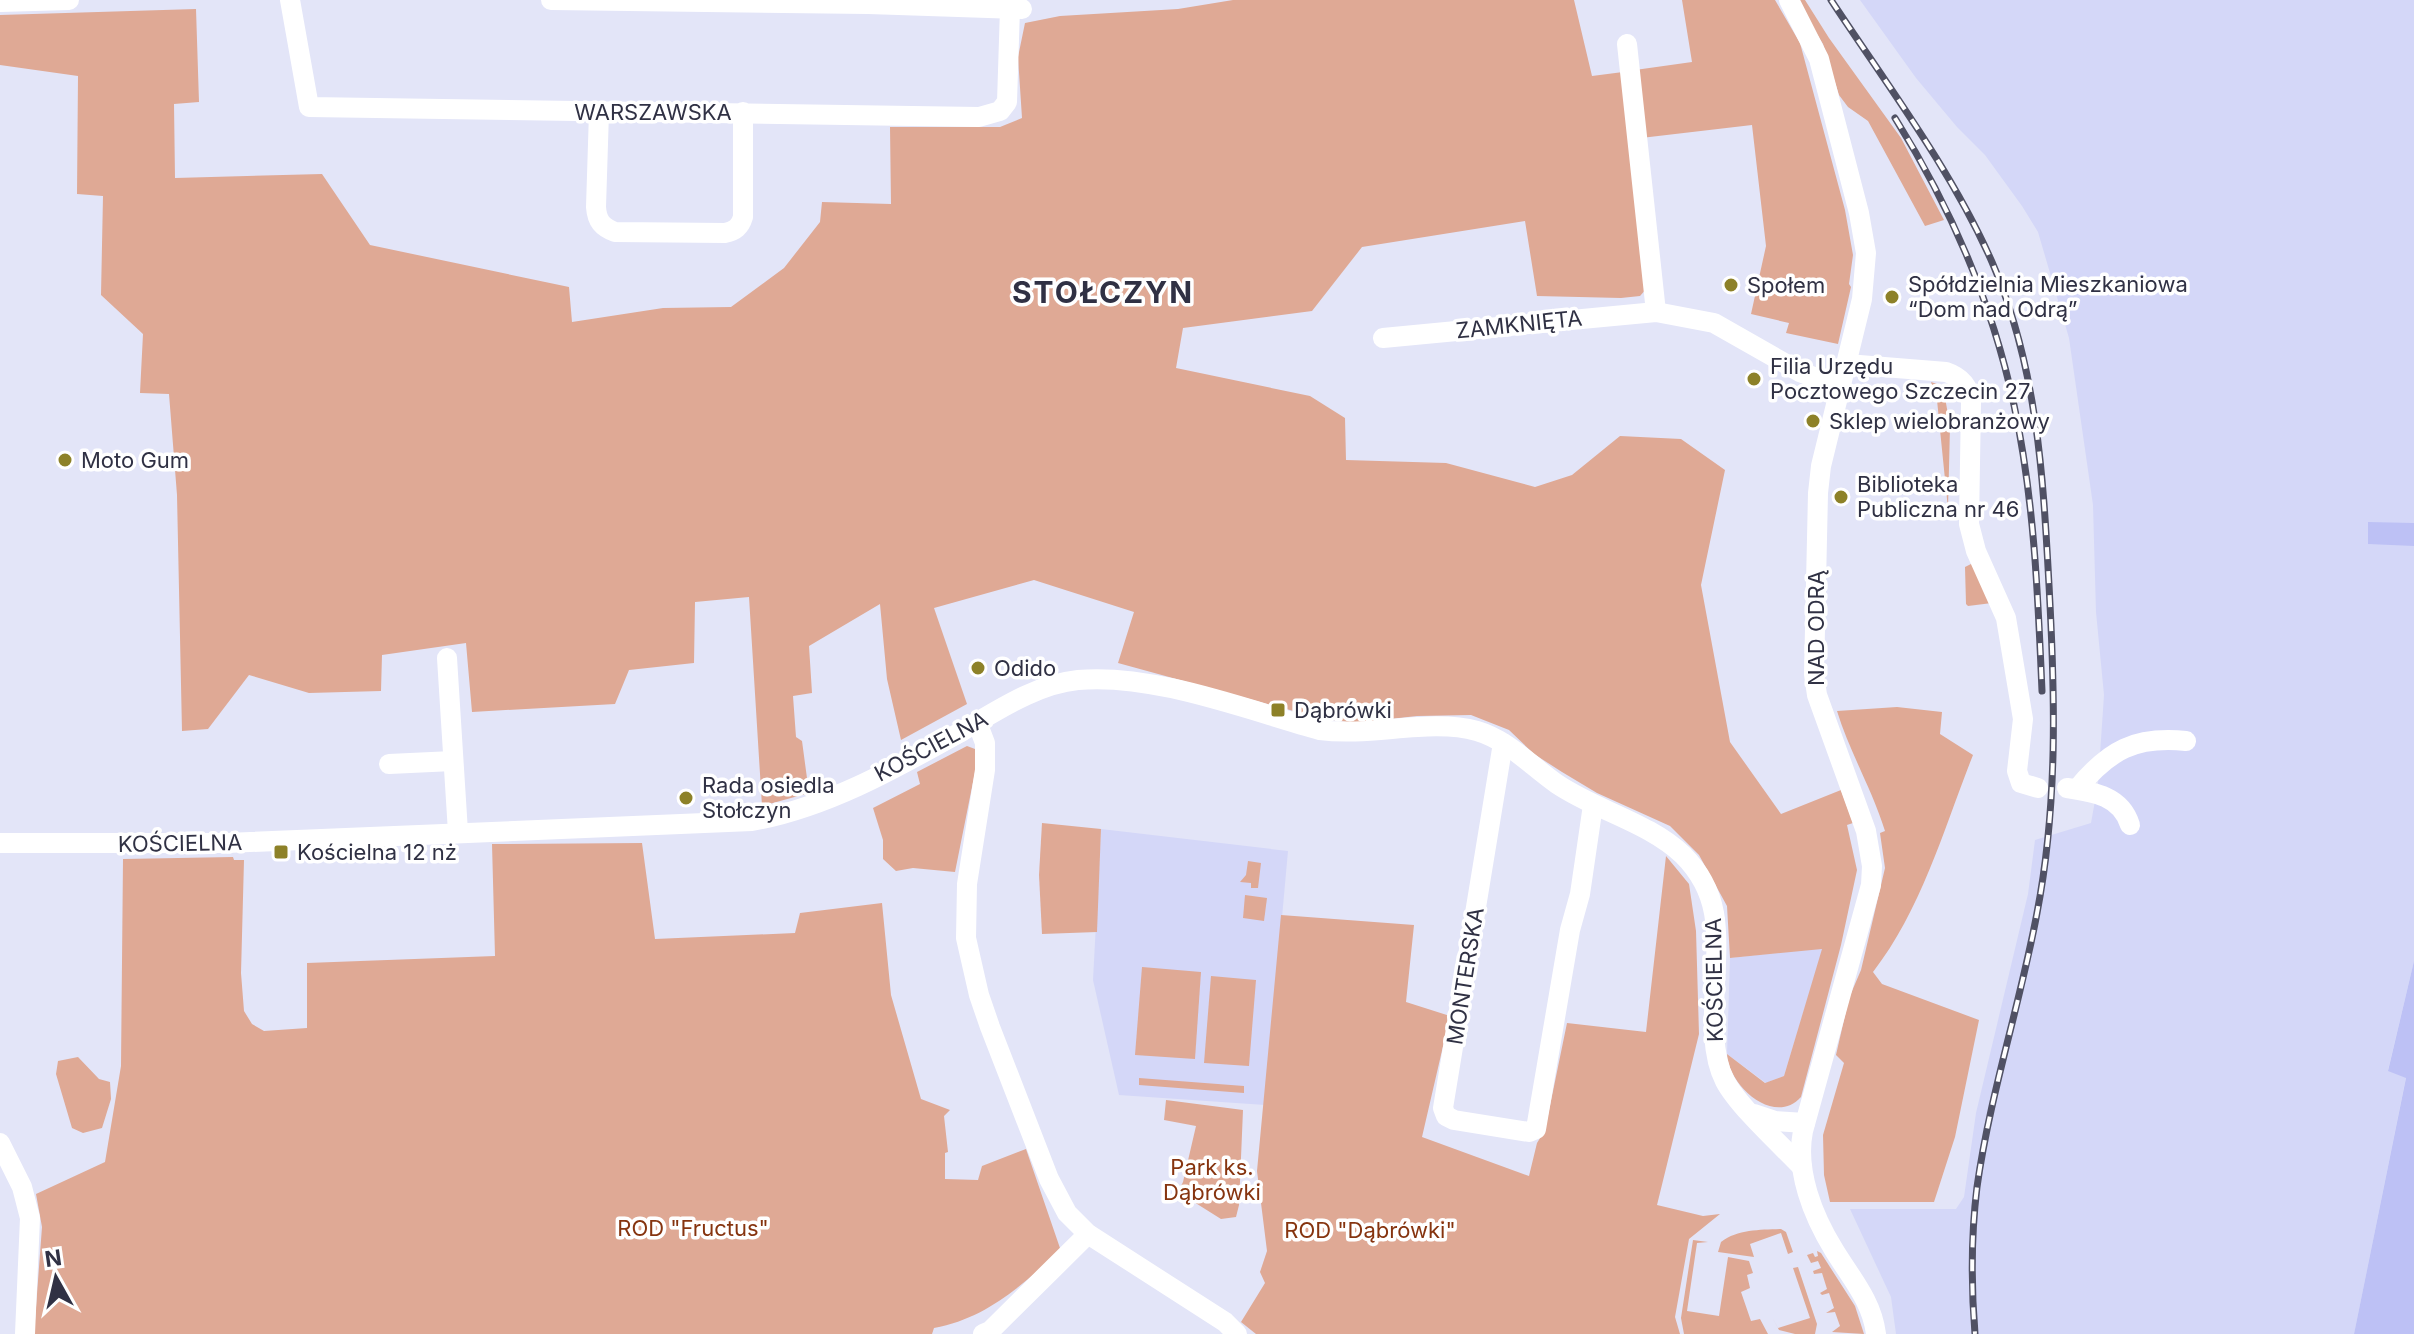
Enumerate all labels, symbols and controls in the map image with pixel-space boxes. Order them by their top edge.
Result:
street label: WARSZAWSKA [574,99,732,125]
place label: Spółdzielnia Mieszkaniowa “Dom nad Odrą” [1908,271,2188,322]
place label: Społem [1747,272,1825,298]
district label: STOŁCZYN [1012,274,1194,310]
marker: Społem [1722,276,1740,294]
marker: Spółdzielnia Mieszkaniowa “Dom nad Odrą” [1883,288,1901,306]
street label: ZAMKNIĘTA [1455,304,1583,344]
place label: Filia Urzędu Pocztowego Szczecin 27 [1770,353,2030,404]
marker: Filia Urzędu Pocztowego Szczecin 27 [1745,370,1763,388]
place label: Sklep wielobranżowy [1829,408,2050,434]
marker: Sklep wielobranżowy [1804,412,1822,430]
place label: Moto Gum [81,447,189,473]
marker: Moto Gum [56,451,74,469]
place label: Biblioteka Publiczna nr 46 [1857,471,2019,522]
marker: Biblioteka Publiczna nr 46 [1832,488,1850,506]
street label: NAD ODRĄ [1803,569,1829,686]
place label: Odido [994,655,1056,681]
marker: Odido [969,659,987,677]
place label: Dąbrówki [1294,697,1392,723]
marker: Dąbrówki [1269,701,1287,719]
street label: KOŚCIELNA [870,705,992,787]
place label: Rada osiedla Stołczyn [702,772,835,823]
marker: Rada osiedla Stołczyn [677,789,695,807]
street label: KOŚCIELNA [118,829,242,857]
place label: Kościelna 12 nż [297,839,457,865]
marker: Kościelna 12 nż [272,843,290,861]
street label: MONTERSKA [1441,905,1489,1047]
street label: KOŚCIELNA [1700,918,1728,1042]
park label: Park ks. Dąbrówki [1163,1154,1261,1205]
park label: ROD "Fructus" [617,1215,769,1241]
park label: ROD "Dąbrówki" [1284,1217,1456,1243]
north arrow [16,1238,96,1318]
text: N [43,1244,63,1272]

